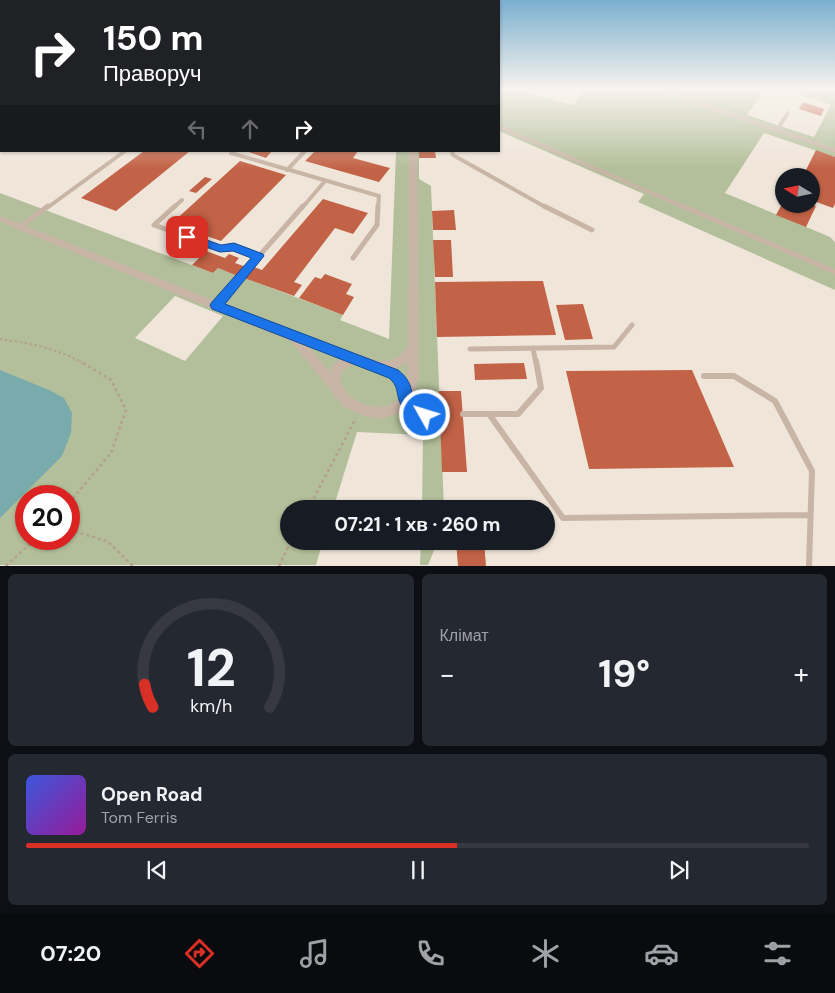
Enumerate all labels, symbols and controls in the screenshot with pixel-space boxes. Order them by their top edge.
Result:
text: 150 m [103,15,203,61]
icon: right [20,20,85,85]
text: Праворуч [103,59,201,88]
icon: left [183,115,211,143]
icon: ahead [236,115,264,143]
icon: right [289,115,317,143]
north arrow [775,168,820,212]
map controls [775,168,820,213]
pin [166,216,208,258]
icon: arrive [173,223,201,251]
position arrow [398,388,450,440]
speed limit sign: 20 [15,485,80,550]
text: 07:21 · 1 хв · 260 m [335,512,500,537]
text: Клімат [440,625,489,646]
text: 12 [186,634,235,702]
text: 19° [598,649,650,699]
text: − [440,656,455,693]
text: + [794,656,809,693]
text: km/h [190,694,232,718]
text: Open Road [101,782,203,807]
text: Tom Ferris [101,807,178,828]
icon: previous [143,856,171,884]
icon: pause [404,856,432,884]
icon: next [665,856,693,884]
icon: directions [182,936,217,971]
icon: music [297,936,332,971]
icon: phone [413,936,448,971]
icon: climate [528,936,563,971]
icon: car [644,936,679,971]
icon: filters [760,936,795,971]
text: 07:20 [40,939,101,968]

